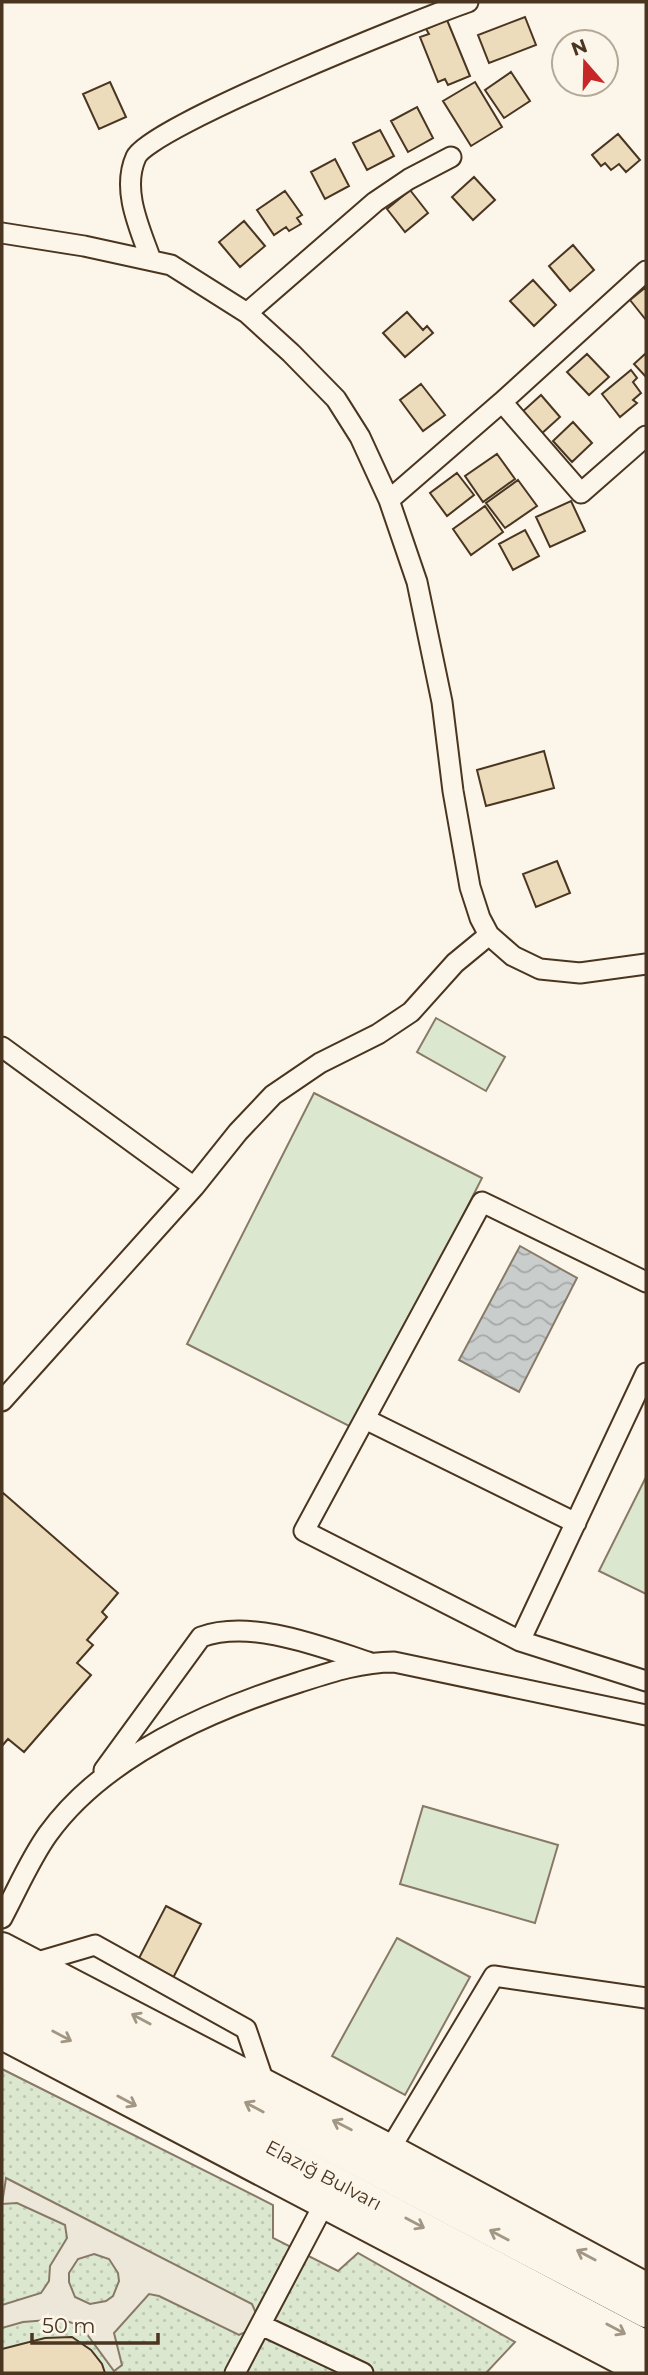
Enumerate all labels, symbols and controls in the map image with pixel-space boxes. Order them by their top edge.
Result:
north arrow [550,28,620,98]
text: N [568,34,591,61]
one-way arrow [131,2012,151,2026]
one-way arrow [51,2030,72,2044]
one-way arrow [116,2094,137,2108]
one-way arrow [244,2100,265,2114]
one-way arrow [332,2117,353,2131]
street label: Elazığ Bulvarı [262,2135,386,2215]
one-way arrow [404,2217,425,2230]
one-way arrow [489,2228,510,2242]
one-way arrow [576,2248,597,2261]
scale bar [32,2302,158,2346]
text: 50 m [42,2313,96,2338]
one-way arrow [605,2323,626,2336]

